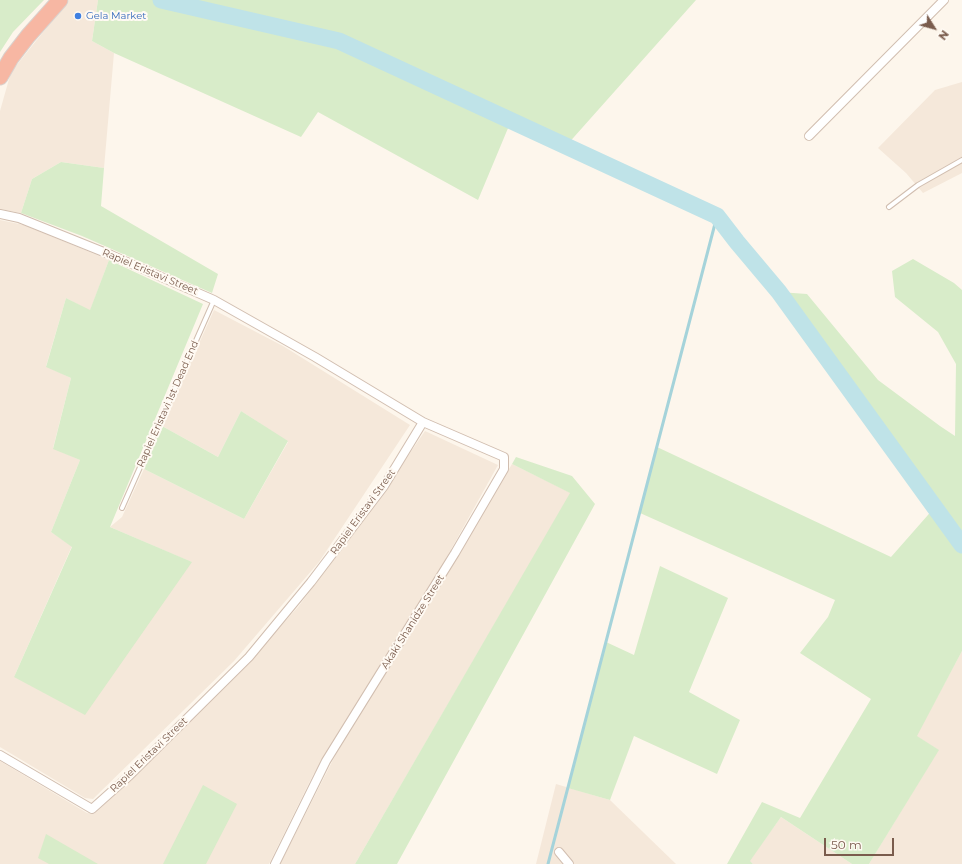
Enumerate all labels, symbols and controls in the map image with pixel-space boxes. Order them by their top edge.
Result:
north arrow [914,8,954,48]
place label: Gela Market [86,10,146,22]
marker: Gela Market [73,11,83,21]
text: N [935,27,952,43]
street label: Rapiel Eristavi Street [100,246,200,298]
street label: Rapiel Eristavi 1st Dead End [135,339,201,469]
street label: Rapiel Eristavi Street [328,467,398,557]
street label: Akaki Shanidze Street [379,573,447,671]
street label: Rapiel Eristavi Street [108,715,190,795]
scale bar [826,830,896,856]
text: 50 m [831,837,862,852]

